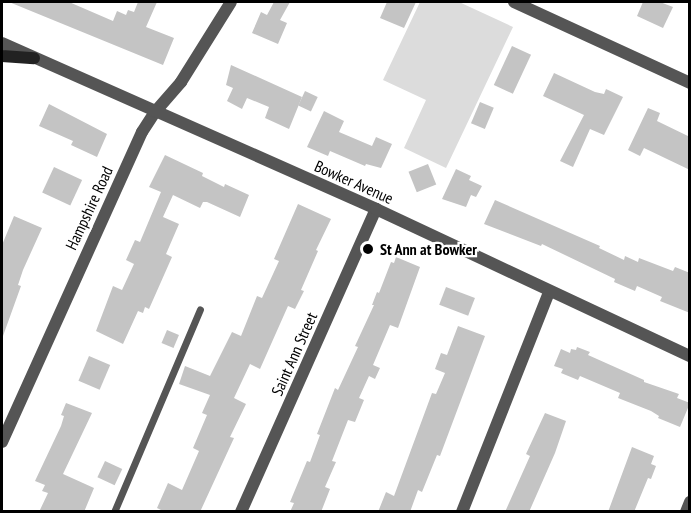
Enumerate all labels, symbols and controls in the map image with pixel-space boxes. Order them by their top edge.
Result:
street label: Bowker Avenue [311,156,397,208]
street label: Hampshire Road [61,163,117,253]
place label: St Ann at Bowker [380,239,478,259]
marker: St Ann at Bowker [361,242,375,256]
street label: Saint Ann Street [267,309,321,399]

